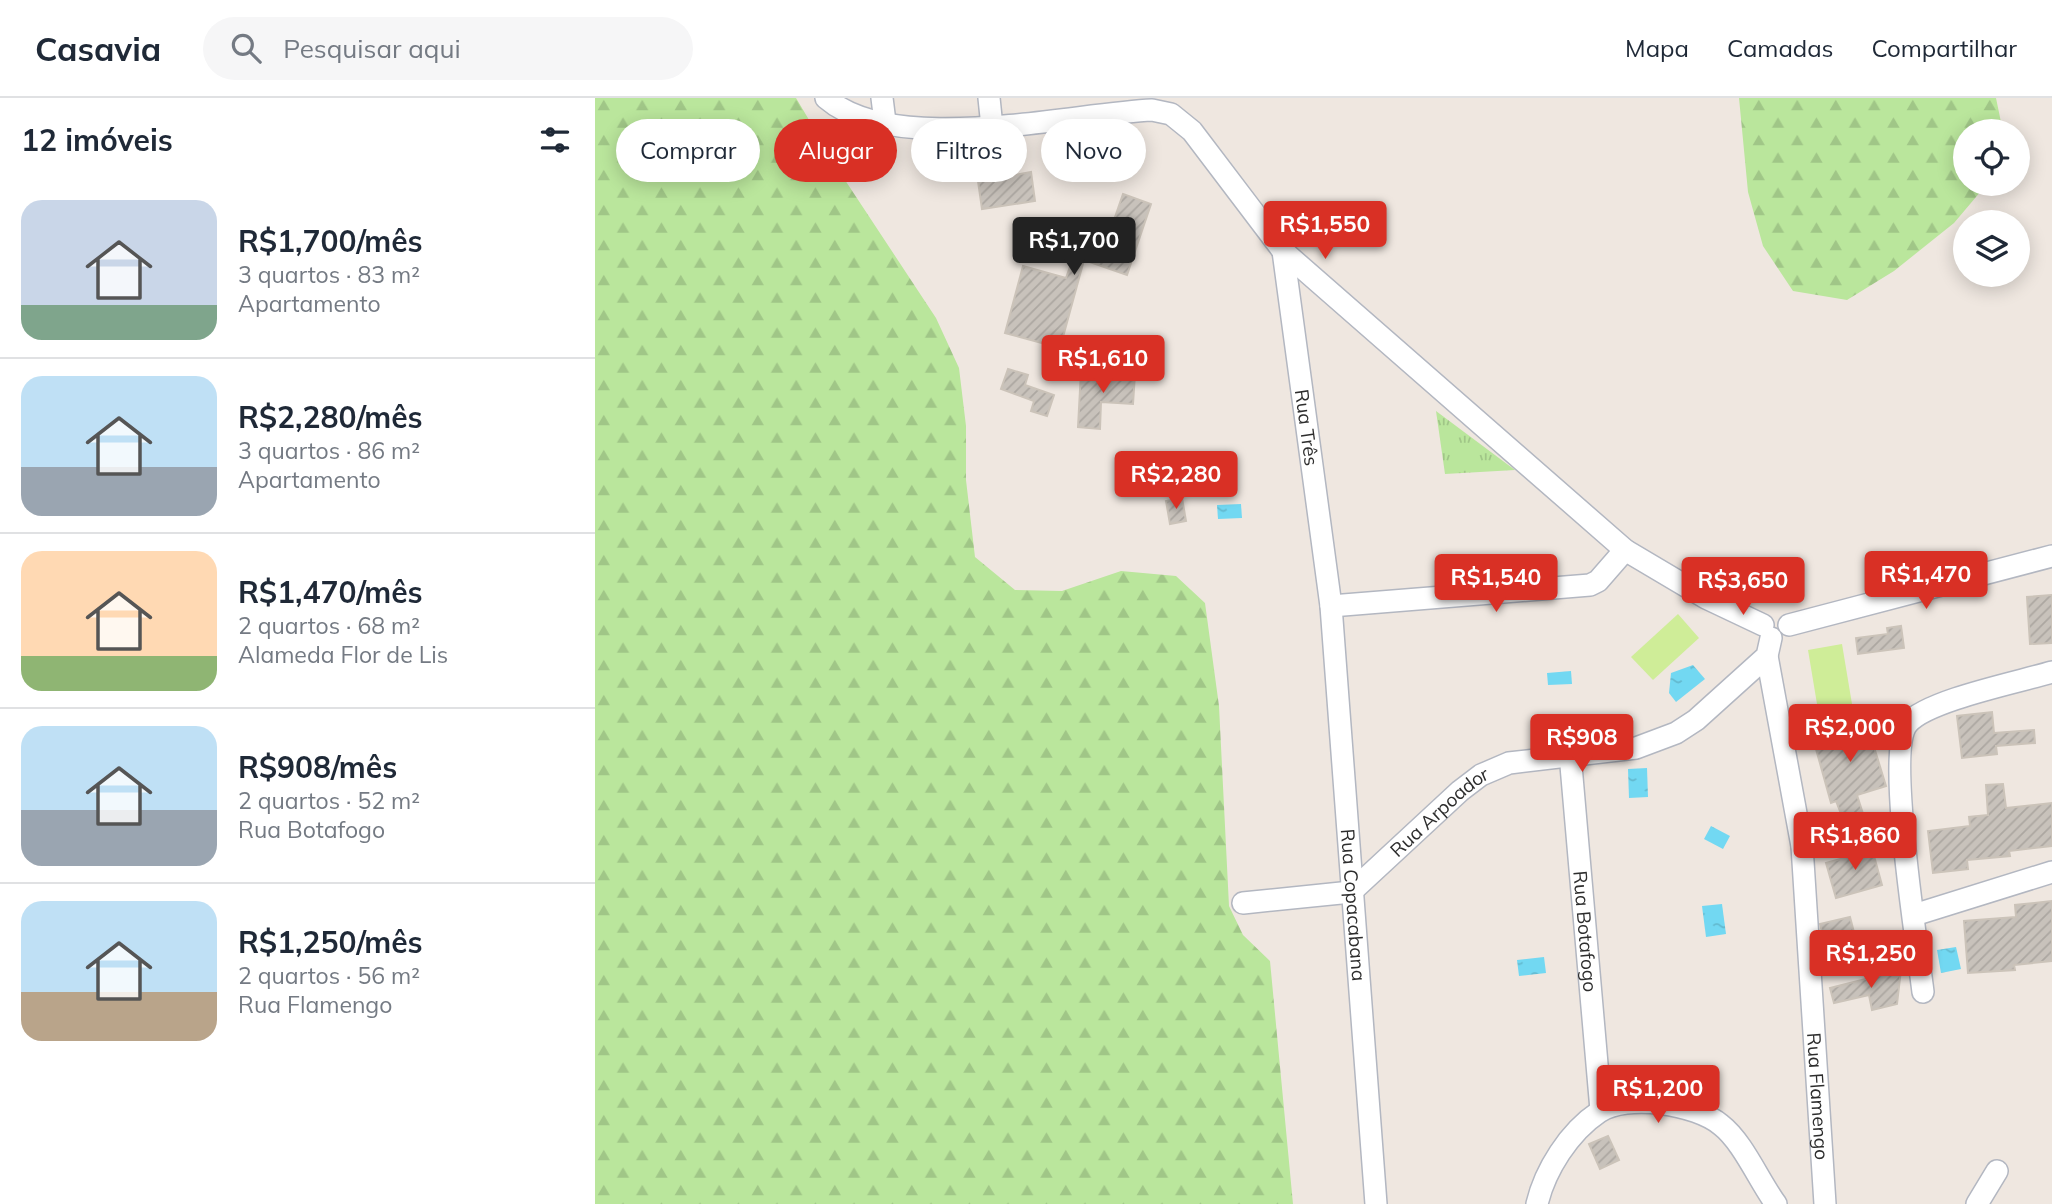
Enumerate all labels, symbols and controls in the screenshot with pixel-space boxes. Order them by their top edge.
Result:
search box [203,17,693,80]
text: Casavia [35,28,161,69]
icon: search [227,29,265,67]
text: Pesquisar aqui [283,32,461,65]
text: Mapa [1625,33,1689,63]
text: Camadas [1727,33,1834,63]
text: Compartilhar [1872,33,2017,63]
chip: Comprar [616,119,760,182]
chip: Alugar [774,119,897,182]
chip: Filtros [911,119,1027,182]
chip: Novo [1041,119,1146,182]
map controls [1953,119,2030,287]
button: locate [1953,119,2030,196]
text: 12 imóveis [21,121,173,159]
icon: filters [536,121,574,159]
pin: R$1,550 [1260,202,1390,261]
text: R$1,550 [1280,209,1370,238]
button: layers [1953,210,2030,287]
pin: R$1,700 [1009,218,1139,277]
text: R$1,700/mês [238,222,423,260]
text: R$1,700 [1029,225,1119,254]
icon: home [77,228,161,312]
text: 3 quartos · 83 m² [238,260,420,289]
text: Apartamento [238,289,381,318]
pin: R$1,610 [1038,336,1168,395]
text: R$1,610 [1058,343,1148,372]
street label: Rua Três [1290,388,1324,467]
text: R$2,280/mês [238,398,423,436]
icon: home [77,404,161,488]
text: 3 quartos · 86 m² [238,436,420,465]
pin: R$2,280 [1111,452,1241,511]
text: R$2,280 [1131,459,1221,488]
text: Apartamento [238,465,381,494]
pin: R$1,470 [1861,552,1991,611]
pin: R$1,540 [1431,554,1561,614]
pin: R$3,650 [1678,558,1808,617]
text: R$1,470 [1881,559,1971,588]
text: R$1,540 [1451,562,1541,591]
text: R$3,650 [1698,565,1788,594]
text: R$1,470/mês [238,573,423,611]
icon: home [77,579,161,663]
text: 2 quartos · 68 m² [238,611,420,640]
text: Alameda Flor de Lis [238,640,448,669]
pin: R$2,000 [1785,704,1915,764]
text: R$2,000 [1805,712,1895,741]
pin: R$908 [1533,714,1631,774]
text: R$908 [1546,722,1618,751]
text: R$908/mês [238,748,397,786]
icon: home [77,754,161,838]
street label: Rua Arpoador [1385,761,1492,862]
text: 2 quartos · 52 m² [238,786,420,815]
pin: R$1,860 [1790,812,1920,872]
text: Rua Botafogo [238,815,385,844]
text: R$1,860 [1810,820,1900,849]
street label: Rua Copacabana [1336,828,1371,982]
street label: Rua Botafogo [1568,870,1603,993]
text: R$1,250/mês [238,923,423,961]
icon: home [77,929,161,1013]
pin: R$1,250 [1806,930,1936,990]
text: R$1,250 [1826,938,1916,967]
text: 2 quartos · 56 m² [238,961,420,990]
text: Rua Flamengo [238,990,392,1019]
street label: Rua Flamengo [1802,1032,1834,1161]
pin: R$1,200 [1593,1066,1723,1125]
text: R$1,200 [1613,1073,1703,1102]

